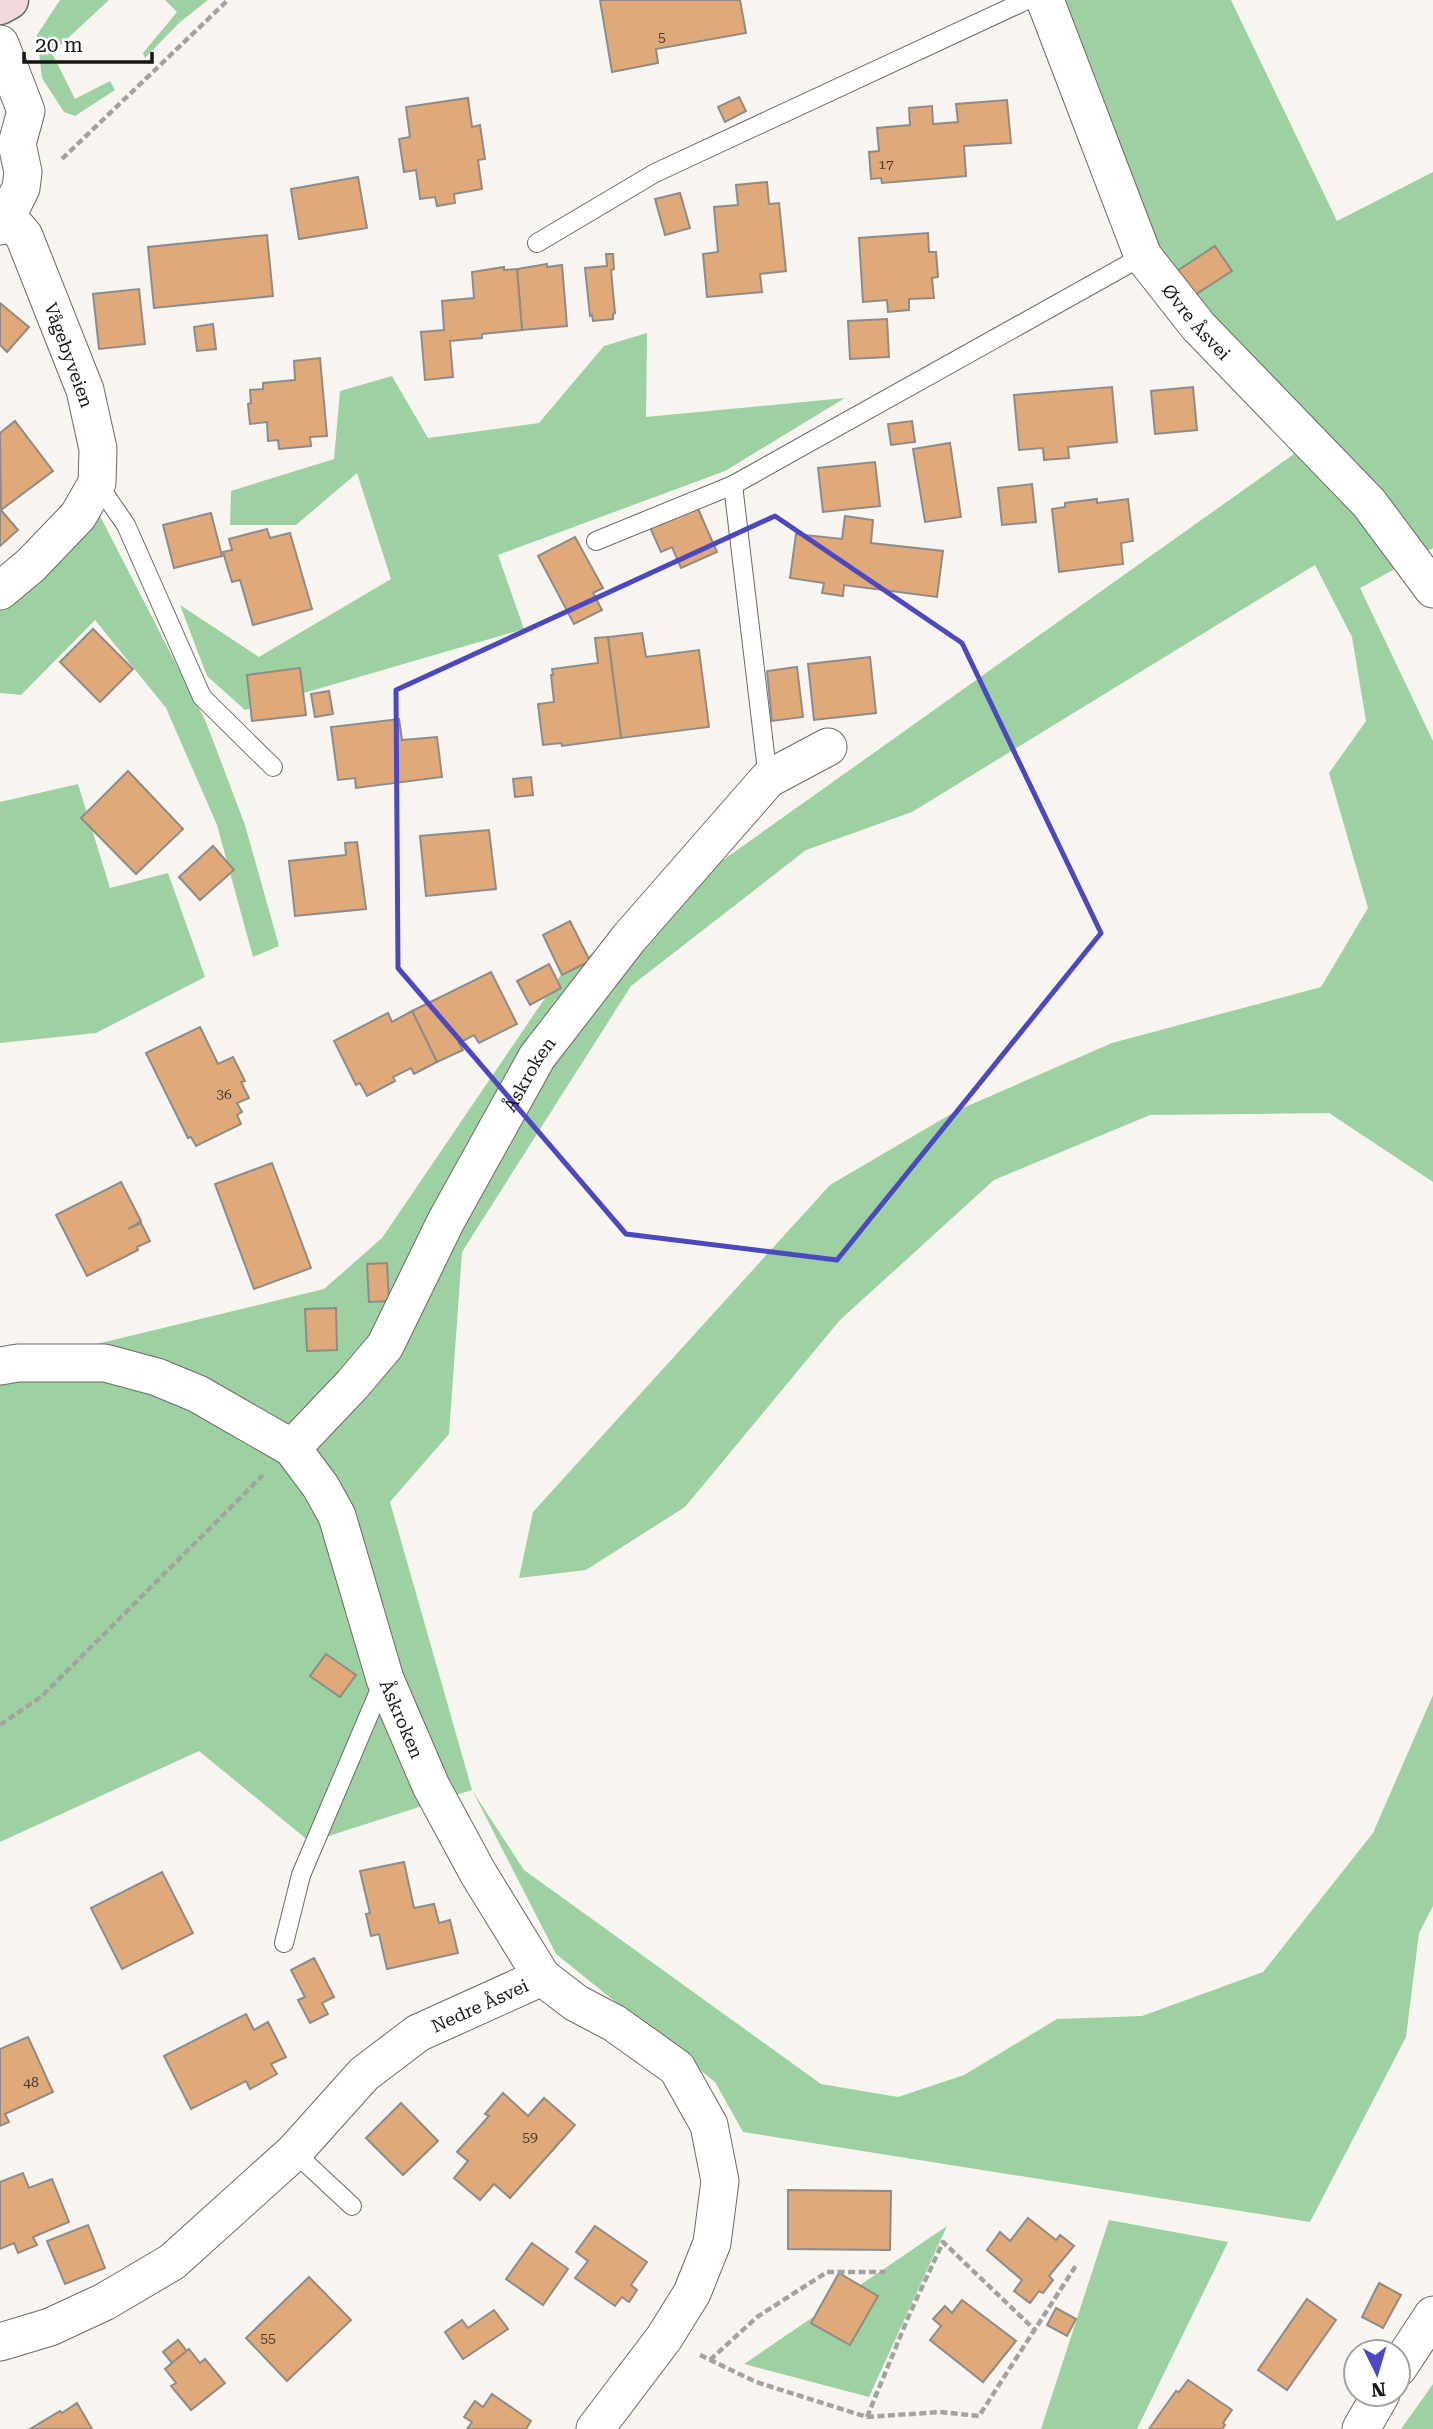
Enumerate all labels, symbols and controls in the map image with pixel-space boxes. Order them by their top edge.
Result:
scale bar [24,21,152,65]
house number: 5 [658,29,666,45]
text: 20 m [35,33,83,57]
house number: 17 [878,156,894,172]
street label: Øvre Åsvei [1158,280,1235,364]
street label: Vågebyveien [40,300,98,411]
street label: Åskroken [498,1032,560,1115]
house number: 36 [216,1086,232,1102]
street label: Åskroken [376,1676,428,1762]
street label: Nedre Åsvei [428,1974,532,2036]
house number: 48 [23,2074,39,2090]
house number: 59 [522,2129,538,2145]
house number: 55 [260,2330,276,2346]
north arrow [1342,2338,1412,2408]
text: N [1370,2377,1387,2402]

